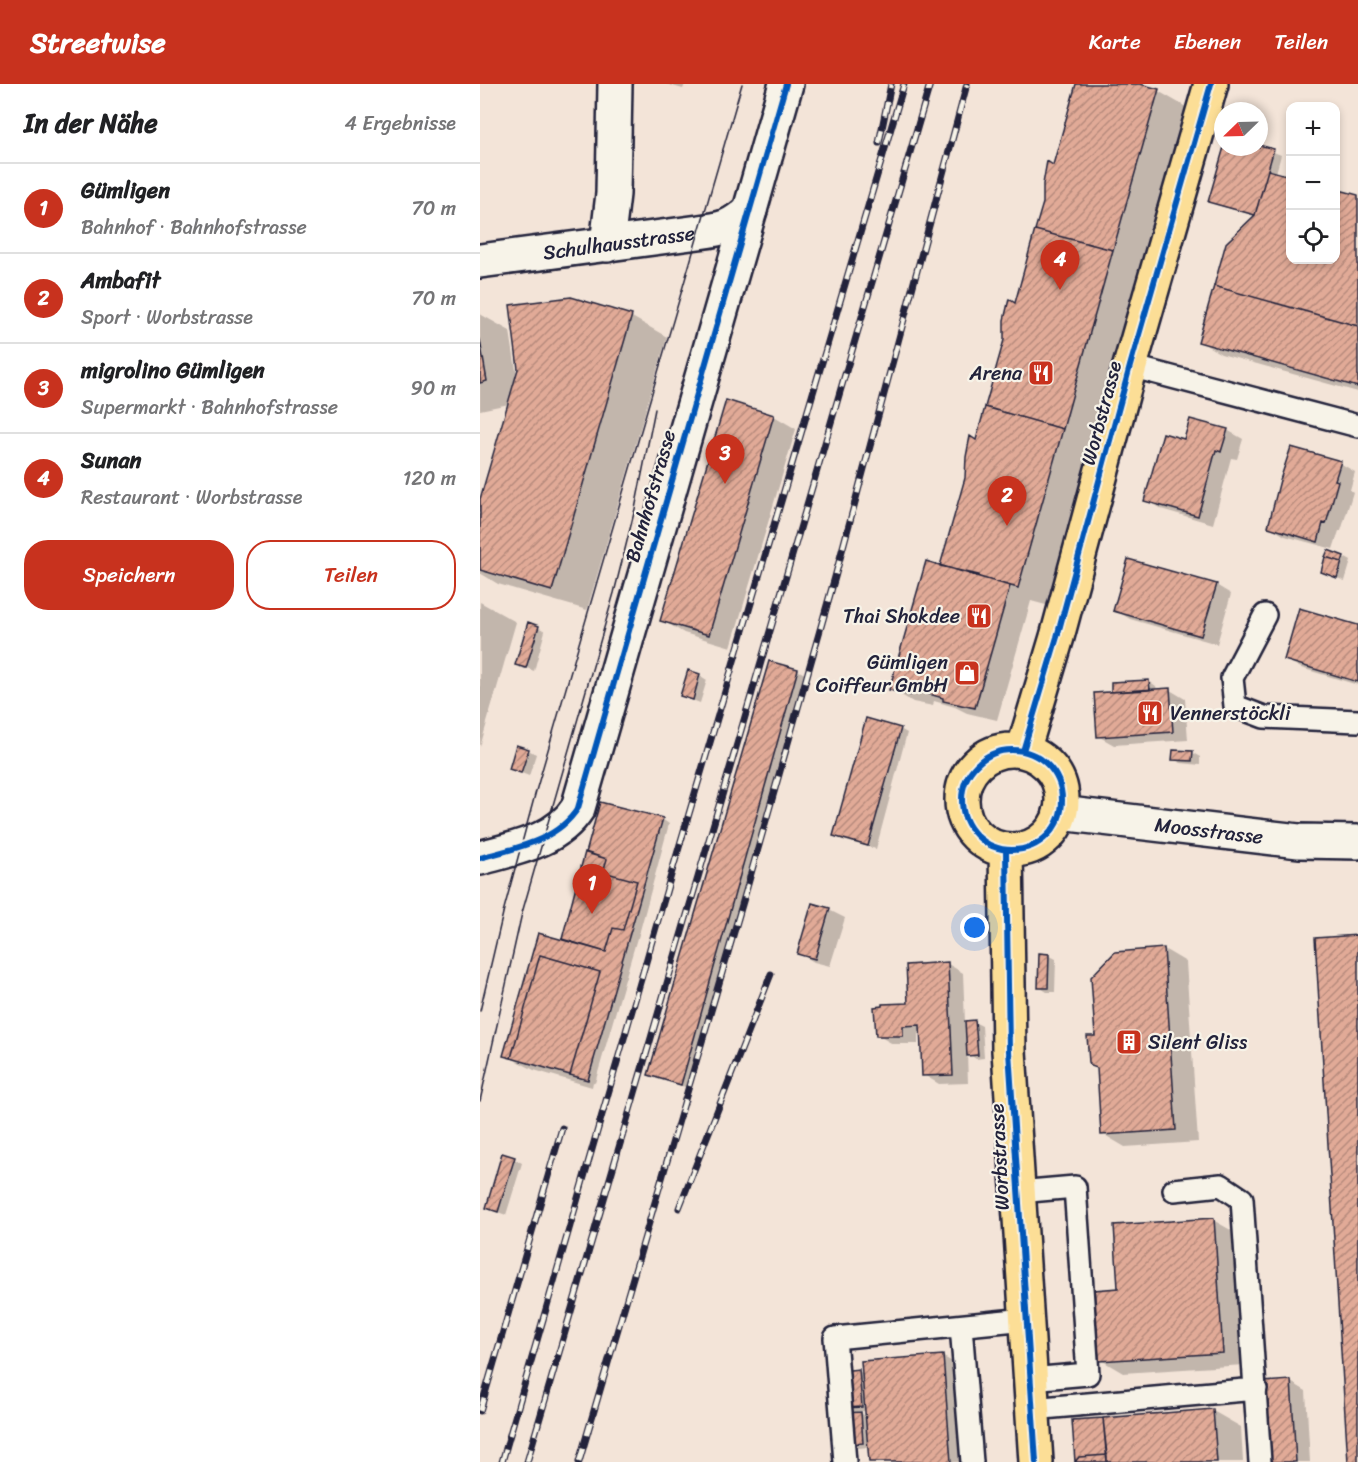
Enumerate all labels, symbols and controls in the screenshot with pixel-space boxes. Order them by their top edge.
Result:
text: Streetwise [30,18,166,67]
text: Karte [1089,23,1141,61]
text: Ebenen [1174,23,1241,61]
text: Teilen [1274,23,1328,61]
text: In der Nähe [24,100,158,146]
north arrow [1214,102,1268,156]
map controls [1286,102,1340,264]
button: + [1286,102,1340,156]
text: 4 Ergebnisse [345,106,456,141]
button: − [1286,156,1340,210]
text: Gümligen [81,171,170,210]
text: 1 [39,191,48,226]
text: 70 m [411,191,456,226]
text: Bahnhof · Bahnhofstrasse [81,210,307,245]
button: locate [1286,210,1340,264]
street label: Schulhausstrasse [541,216,697,270]
pin: 4 [1040,240,1080,290]
text: Ambafit [81,261,160,300]
text: 2 [38,281,49,316]
text: 70 m [411,281,456,316]
text: Sport · Worbstrasse [81,300,253,335]
text: migrolino Gümligen [81,351,265,390]
place label: Arena [969,356,1023,391]
street label: Worbstrasse [1071,357,1132,469]
restaurant icon: Arena [1026,358,1056,388]
text: 3 [38,371,49,406]
text: 90 m [411,371,456,406]
text: Supermarkt · Bahnhofstrasse [81,390,338,425]
street label: Bahnhofstrasse [615,426,686,567]
pin: 3 [706,434,744,484]
text: Sunan [81,441,141,480]
text: 4 [37,461,50,496]
text: 120 m [403,461,456,496]
pin: 2 [988,476,1026,526]
text: Restaurant · Worbstrasse [81,480,302,515]
button: Speichern [24,540,234,610]
button: Teilen [246,540,456,610]
place label: Thai Shokdee [843,599,960,634]
restaurant icon: Thai Shokdee [964,601,994,631]
place label: Gümligen Coiffeur GmbH [816,645,948,703]
shop icon: Gümligen Coiffeur GmbH [952,658,982,688]
place label: Vennerstöckli [1170,696,1292,731]
restaurant icon: Vennerstöckli [1135,698,1165,728]
street label: Moosstrasse [1153,807,1265,855]
pin: 1 [572,864,612,914]
your location [960,913,989,942]
place label: Silent Gliss [1148,1025,1248,1060]
building icon: Silent Gliss [1114,1027,1144,1057]
street label: Worbstrasse [979,1102,1020,1211]

